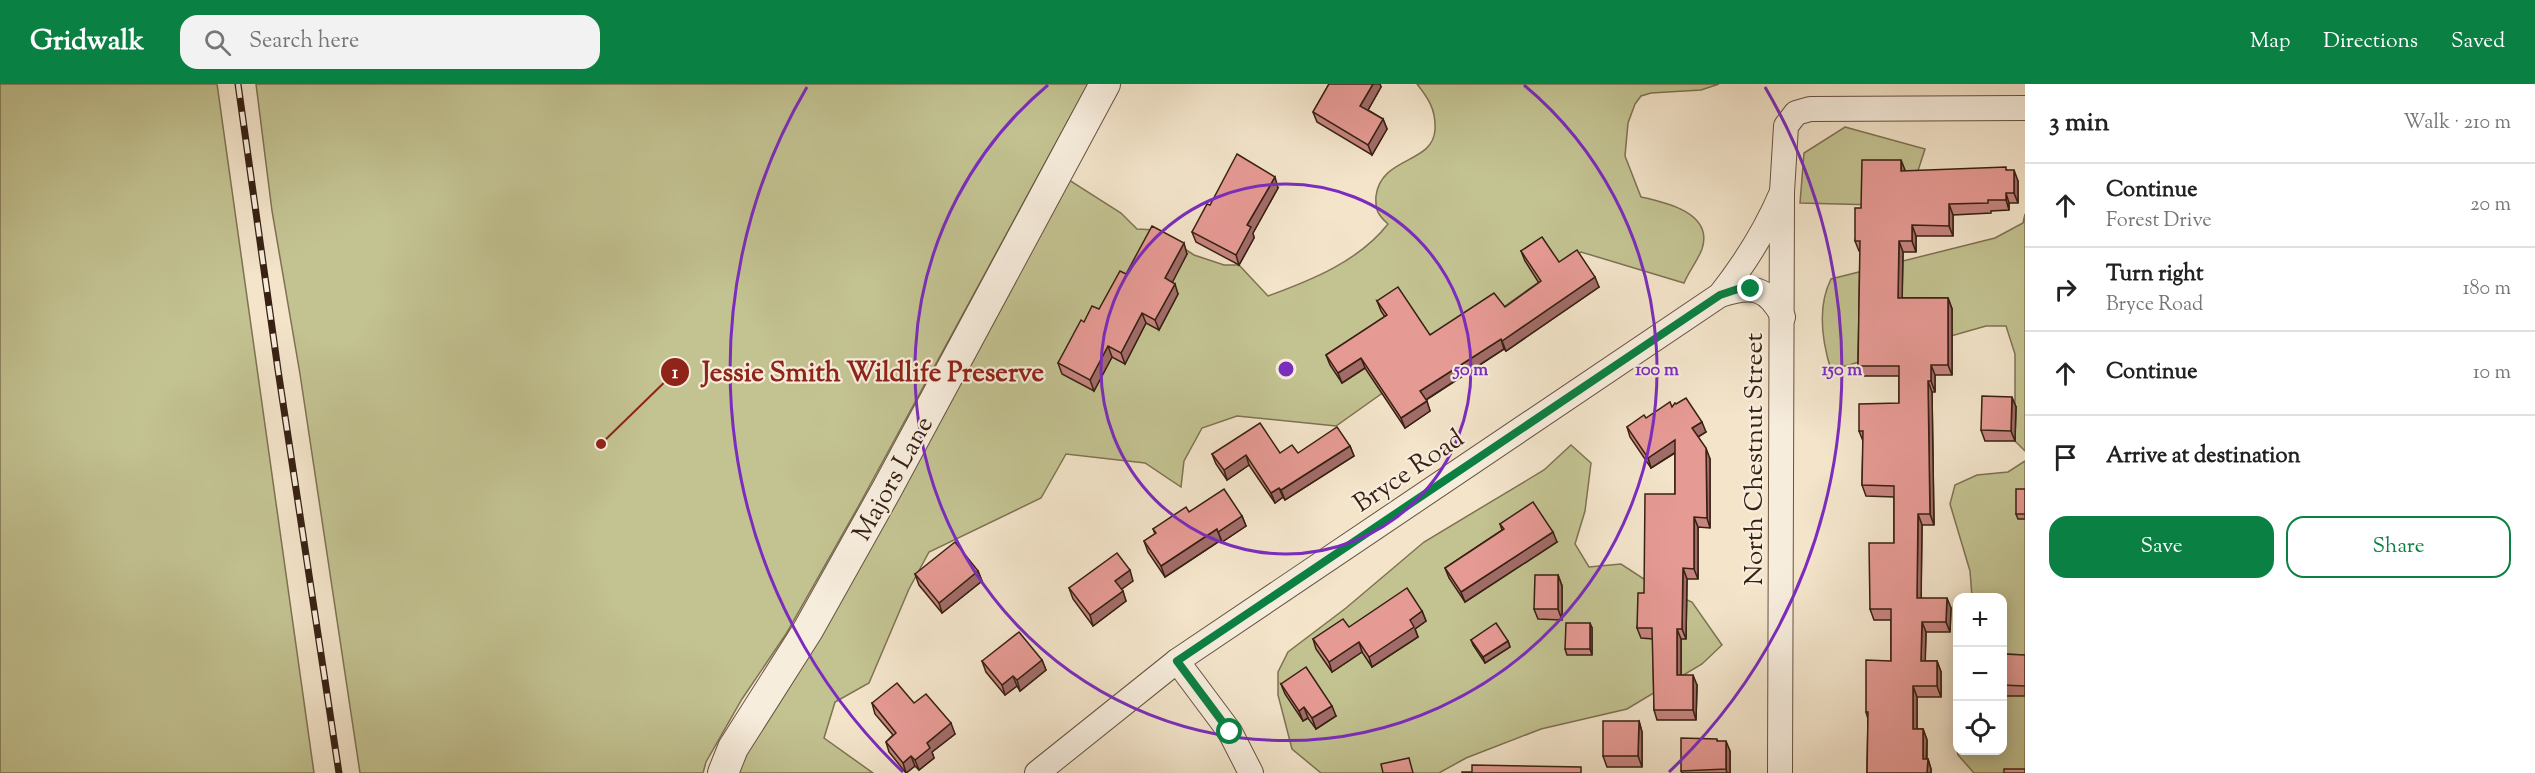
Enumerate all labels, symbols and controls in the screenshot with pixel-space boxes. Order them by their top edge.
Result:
search box [180,15,600,69]
text: Gridwalk [30,22,144,62]
icon: search [201,26,234,59]
text: Search here [249,26,359,58]
text: Map [2250,27,2290,57]
text: Directions [2323,27,2418,57]
text: Saved [2451,27,2505,57]
text: 3 min [2049,105,2109,142]
text: Walk · 210 m [2403,109,2511,138]
text: Continue [2106,175,2197,207]
icon: ahead [2049,189,2082,222]
text: 20 m [2470,191,2511,220]
text: Forest Drive [2106,207,2212,236]
text: Turn right [2106,259,2203,291]
icon: right [2049,273,2082,306]
route end [1737,275,1763,301]
text: 180 m [2463,275,2511,304]
text: Bryce Road [2106,291,2203,320]
street label: North Chestnut Street [1737,332,1774,585]
callout: Jessie Smith Wildlife Preserve [660,349,1056,394]
text: Jessie Smith Wildlife Preserve [700,355,1044,394]
icon: ahead [2049,357,2082,390]
text: Continue [2106,357,2197,389]
text: 50 m [1452,358,1488,384]
text: 100 m [1635,358,1679,384]
text: 150 m [1822,358,1862,384]
centre of rings [1276,359,1296,379]
text: 10 m [2473,359,2511,388]
text: 1 [672,361,679,387]
street label: Majors Lane [845,410,944,548]
street label: Bryce Road [1347,421,1472,523]
icon: arrive [2049,441,2082,474]
text: Arrive at destination [2106,441,2301,473]
button: Save [2049,516,2274,578]
button: Share [2286,516,2511,578]
map controls [1953,593,2007,755]
button: + [1953,593,2007,647]
button: − [1953,647,2007,701]
button: locate [1953,701,2007,755]
route start [1216,718,1242,744]

